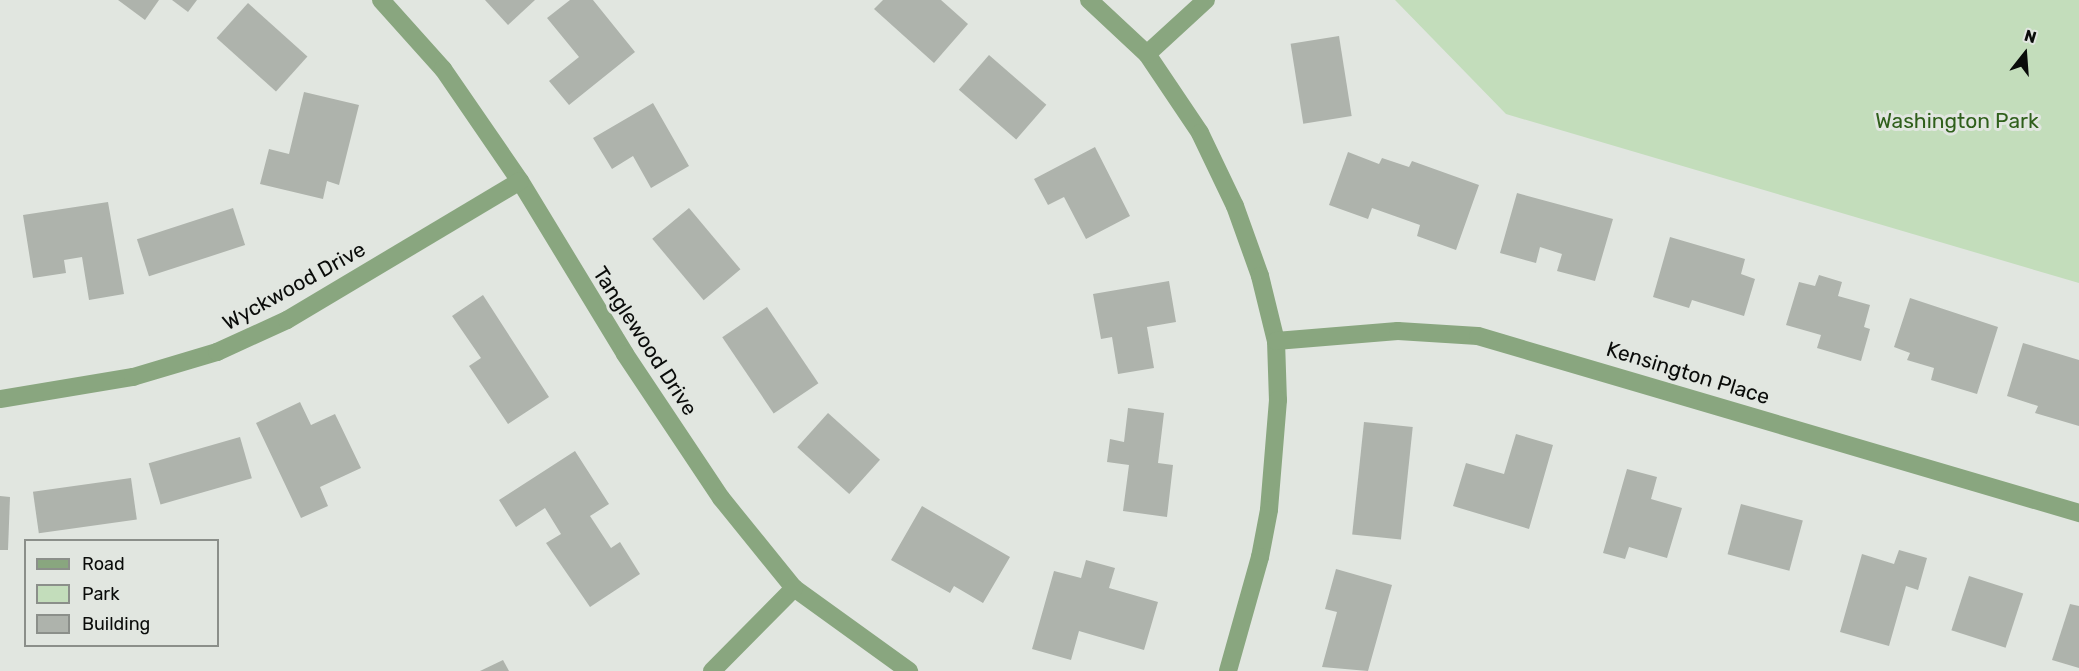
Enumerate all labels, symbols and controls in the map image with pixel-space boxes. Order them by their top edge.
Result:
north arrow [1995,24,2055,84]
text: N [2022,26,2039,47]
park label: Washington Park [1875,108,2039,134]
street label: Wyckwood Drive [218,236,370,336]
street label: Tanglewood Drive [587,262,703,420]
street label: Kensington Place [1603,336,1773,410]
legend [24,539,219,647]
text: Road [82,553,125,575]
text: Park [82,583,119,605]
text: Building [82,613,150,635]

